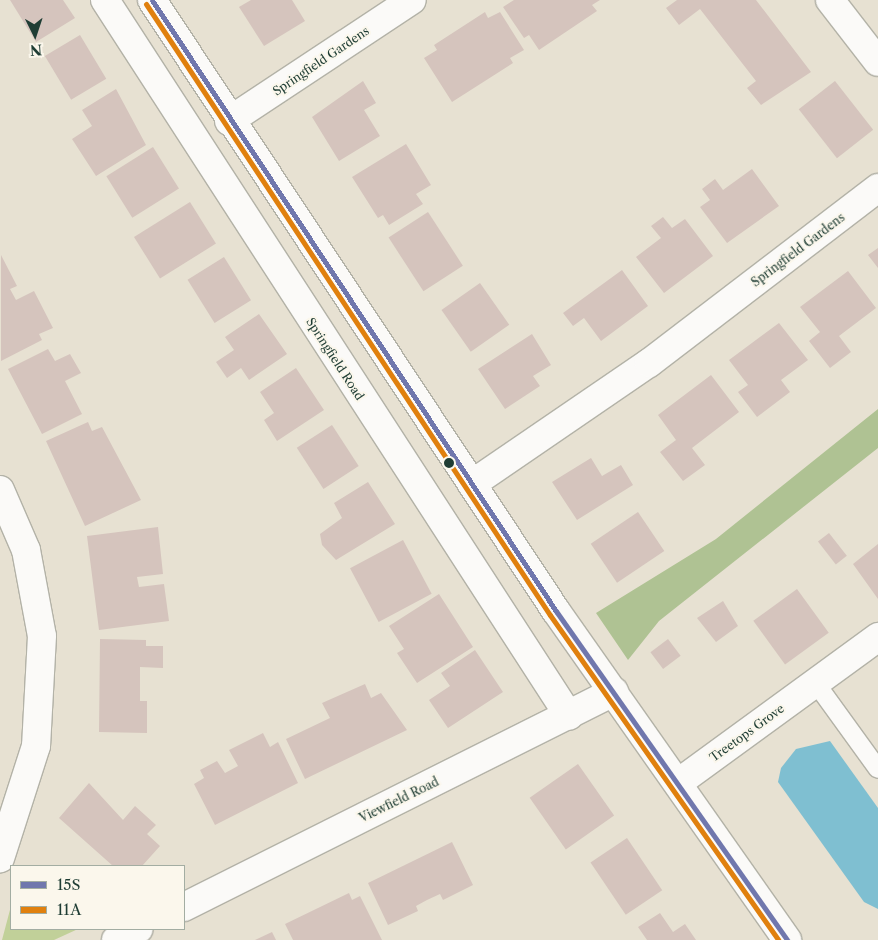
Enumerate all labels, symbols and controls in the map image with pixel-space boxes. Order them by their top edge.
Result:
north arrow [10,10,60,60]
street label: Springfield Gardens [270,23,372,99]
text: N [29,41,43,59]
street label: Springfield Gardens [749,210,847,290]
street label: Springfield Road [303,315,367,403]
unlabelled marker [444,458,454,468]
street label: Treetops Grove [707,701,787,765]
street label: Viewfield Road [357,775,441,825]
legend [10,865,185,930]
text: 15S [57,875,80,894]
text: 11A [57,900,81,919]

